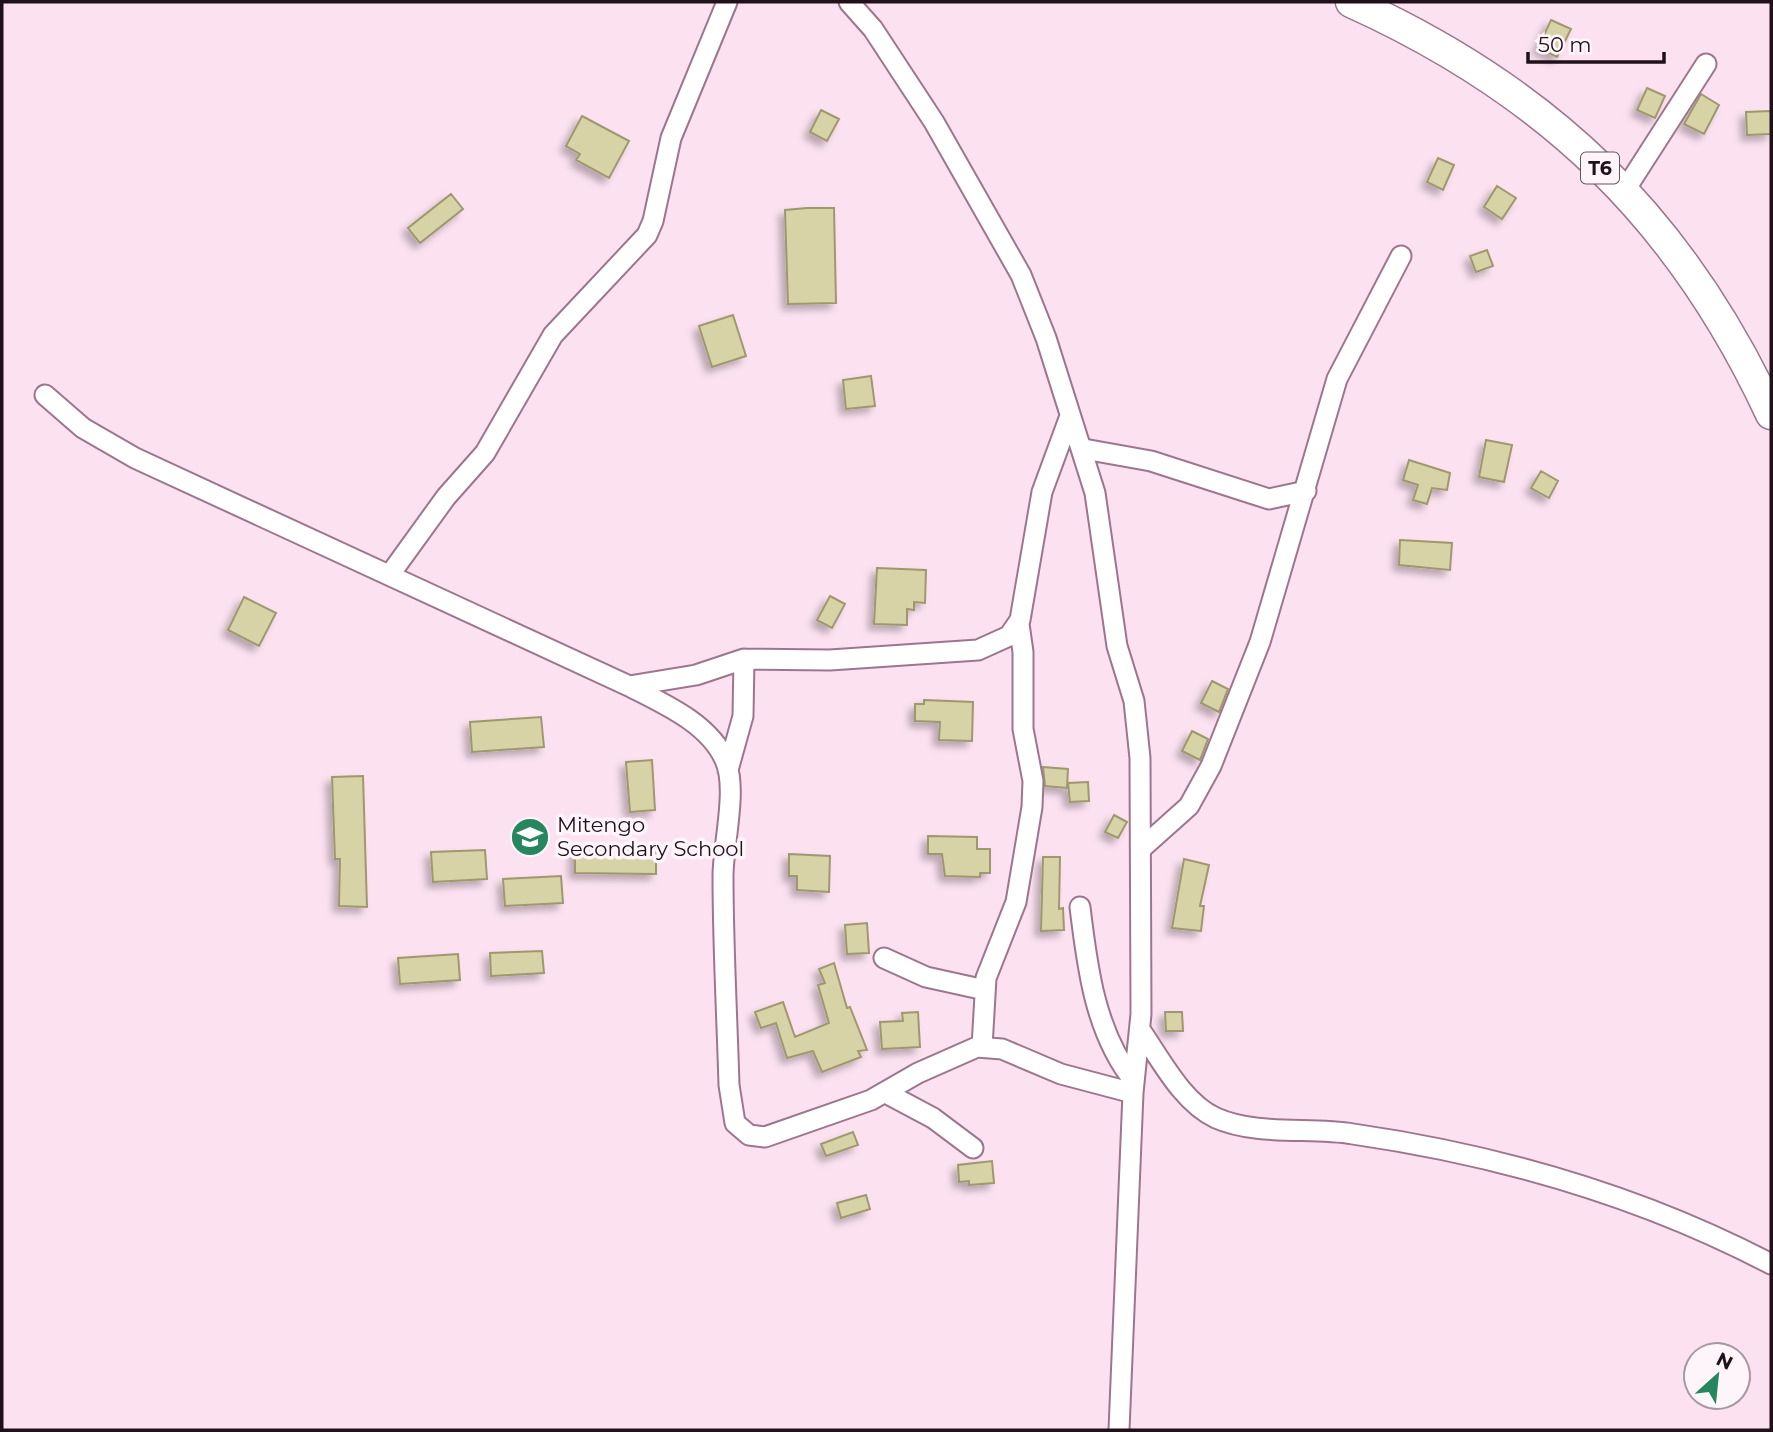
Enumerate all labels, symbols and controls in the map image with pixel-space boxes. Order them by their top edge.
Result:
scale bar [1528,21,1664,65]
text: 50 m [1538,32,1592,57]
road number: T6 [1581,152,1619,184]
place label: Mitengo Secondary School [557,812,744,861]
school or university icon: Mitengo Secondary School [509,816,551,858]
north arrow [1682,1341,1752,1411]
text: N [1712,1348,1737,1375]

